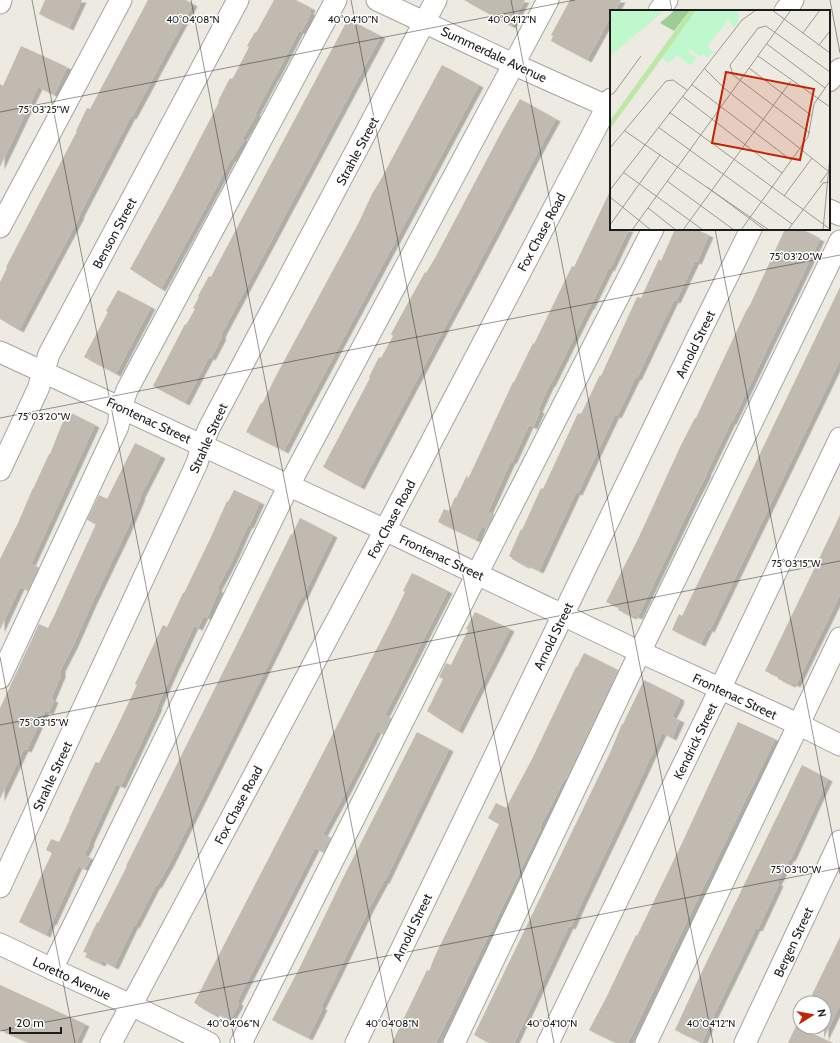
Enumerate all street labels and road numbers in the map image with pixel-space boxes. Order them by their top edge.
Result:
street label: Summerdale Avenue [439,22,550,86]
street label: Strahle Street [332,114,382,188]
street label: Fox Chase Road [514,190,568,274]
street label: Benson Street [89,194,140,271]
street label: Arnold Street [672,307,718,380]
street label: Frontenac Street [104,393,194,447]
street label: Strahle Street [185,400,231,476]
street label: Fox Chase Road [364,477,418,561]
street label: Frontenac Street [397,530,487,584]
street label: Arnold Street [530,599,576,672]
street label: Frontenac Street [690,669,780,723]
street label: Kendrick Street [670,700,721,782]
street label: Strahle Street [29,738,75,813]
street label: Fox Chase Road [211,763,265,847]
street label: Arnold Street [389,890,435,963]
street label: Bergen Street [770,904,816,979]
street label: Loretto Avenue [30,953,114,1003]

